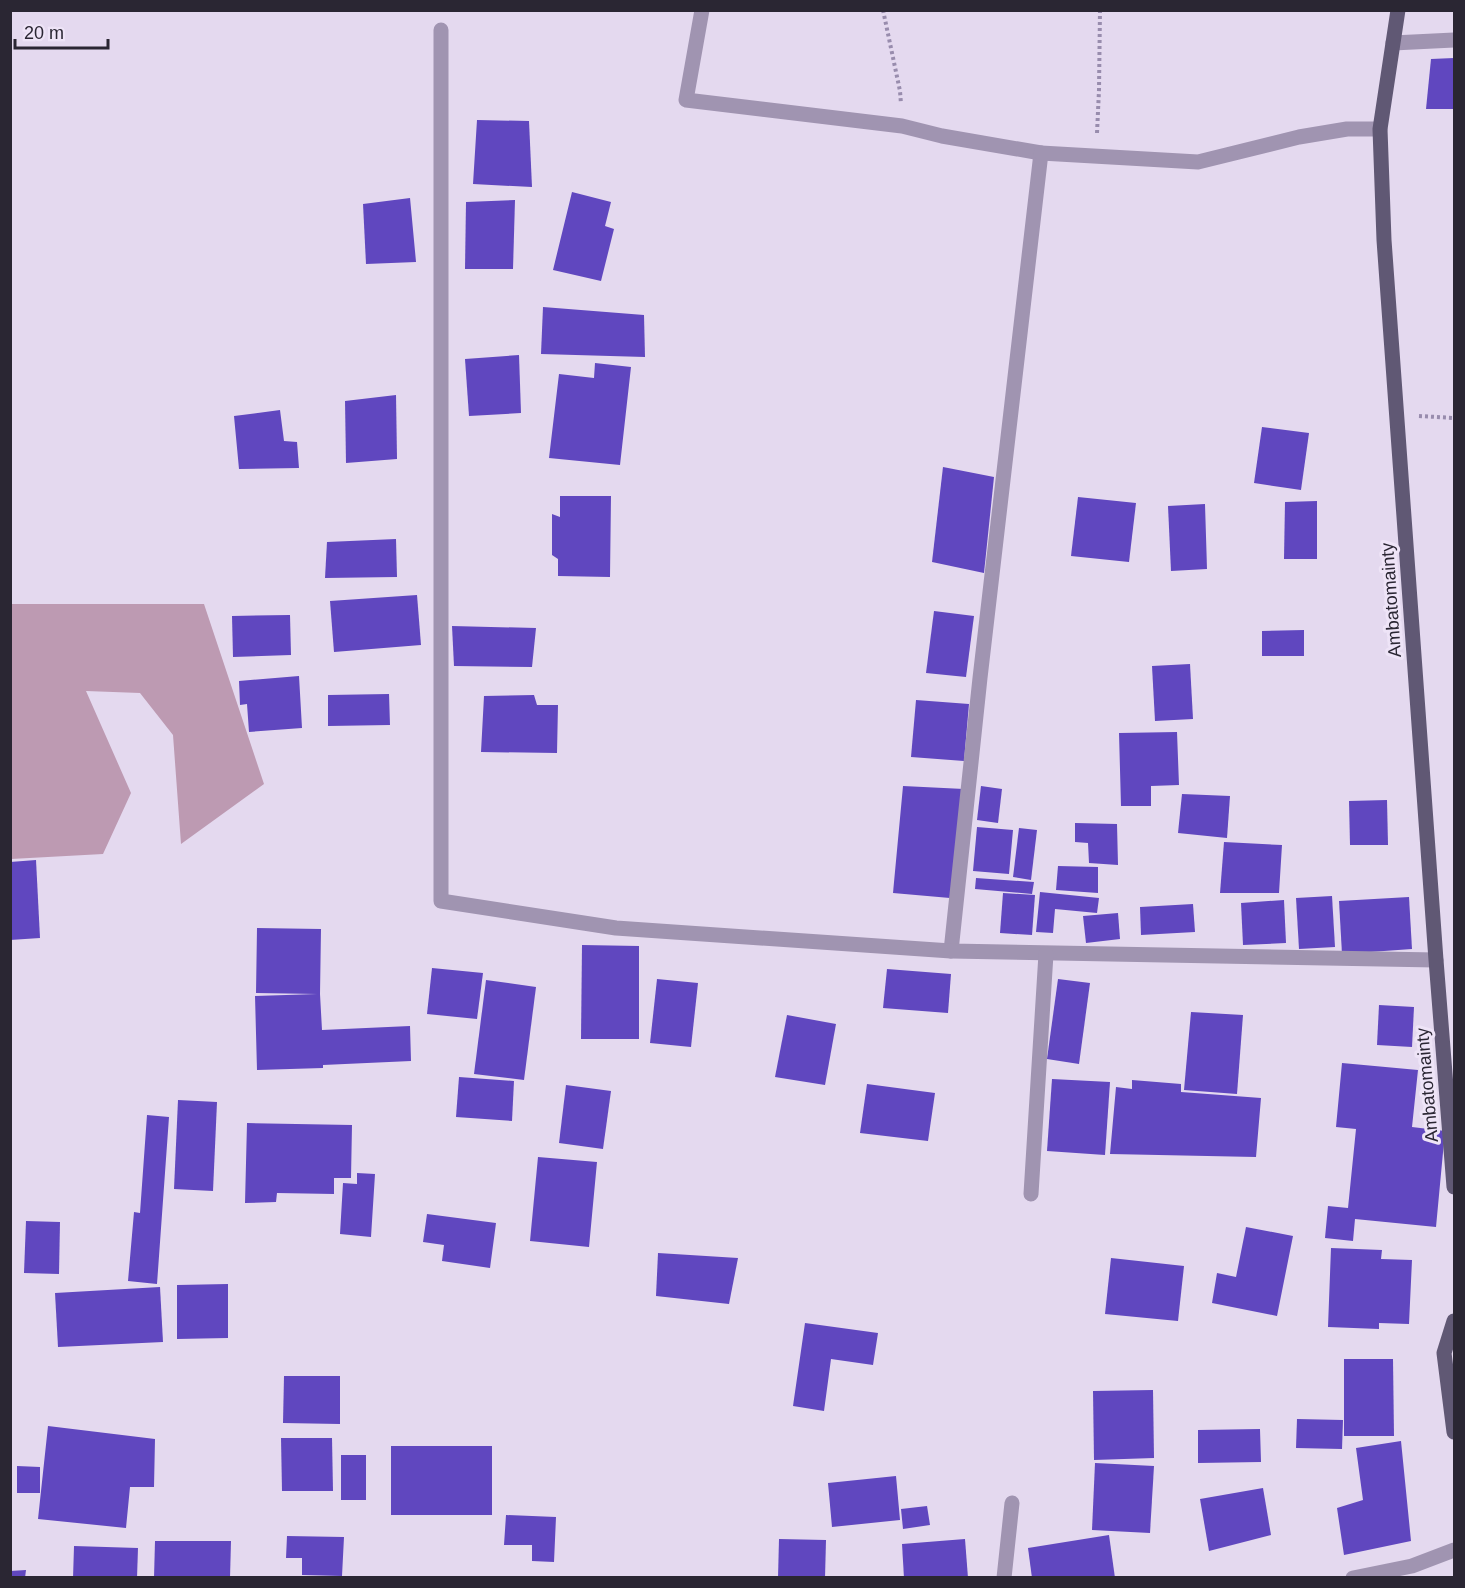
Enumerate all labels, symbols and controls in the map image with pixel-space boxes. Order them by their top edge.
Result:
scale bar [15,12,108,50]
text: 20 m [24,23,64,43]
street label: Ambatomainty [1377,542,1405,658]
street label: Ambatomainty [1412,1027,1442,1143]

